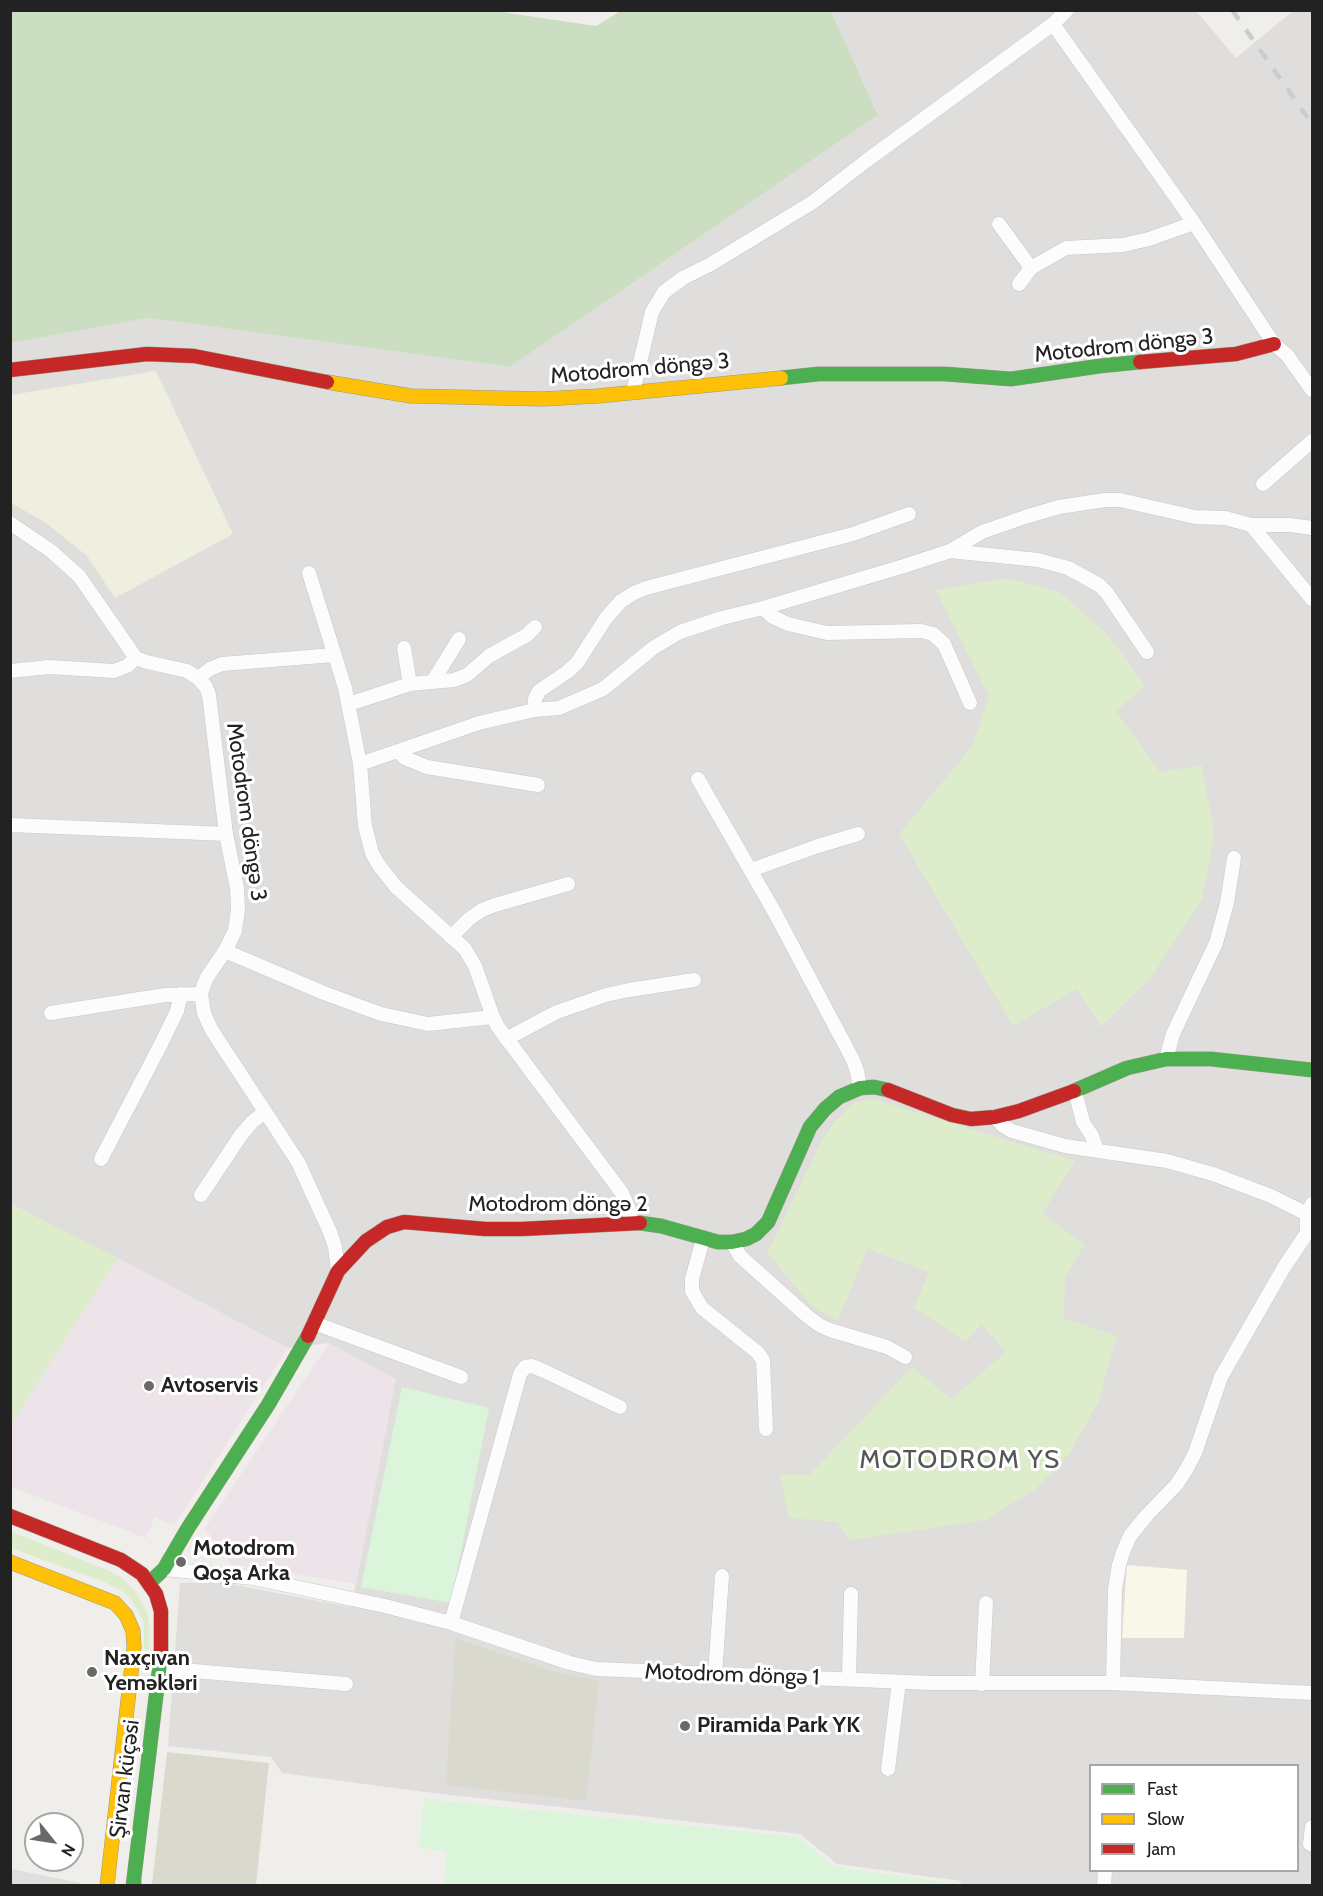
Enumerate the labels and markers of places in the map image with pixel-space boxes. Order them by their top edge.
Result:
place label: Avtoservis [161,1373,258,1399]
marker: Avtoservis [142,1379,156,1393]
place label: Motodrom Qoşa Arka [193,1536,295,1588]
marker: Motodrom Qoşa Arka [174,1555,188,1569]
place label: Naxçıvan Yeməkləri [104,1646,198,1698]
marker: Naxçıvan Yeməkləri [85,1665,99,1679]
place label: Piramida Park YK [697,1713,860,1739]
marker: Piramida Park YK [678,1719,692,1733]

